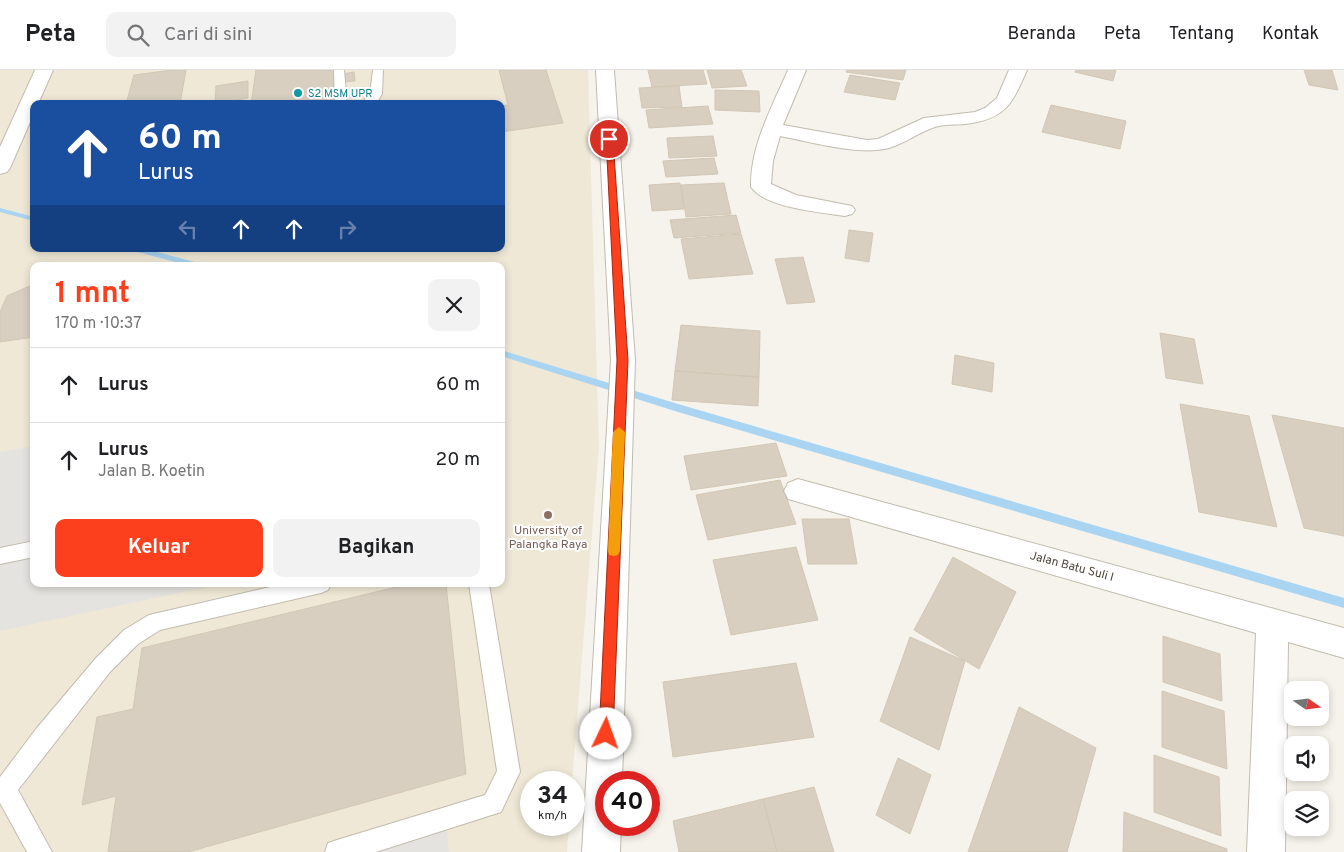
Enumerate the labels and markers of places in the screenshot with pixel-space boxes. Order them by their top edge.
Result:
marker: S2 MSM UPR [292,87,304,99]
place label: S2 MSM UPR [308,87,373,101]
pin [588,118,630,160]
marker: University of Palangka Raya [542,509,554,521]
place label: University of Palangka Raya [509,523,587,553]

